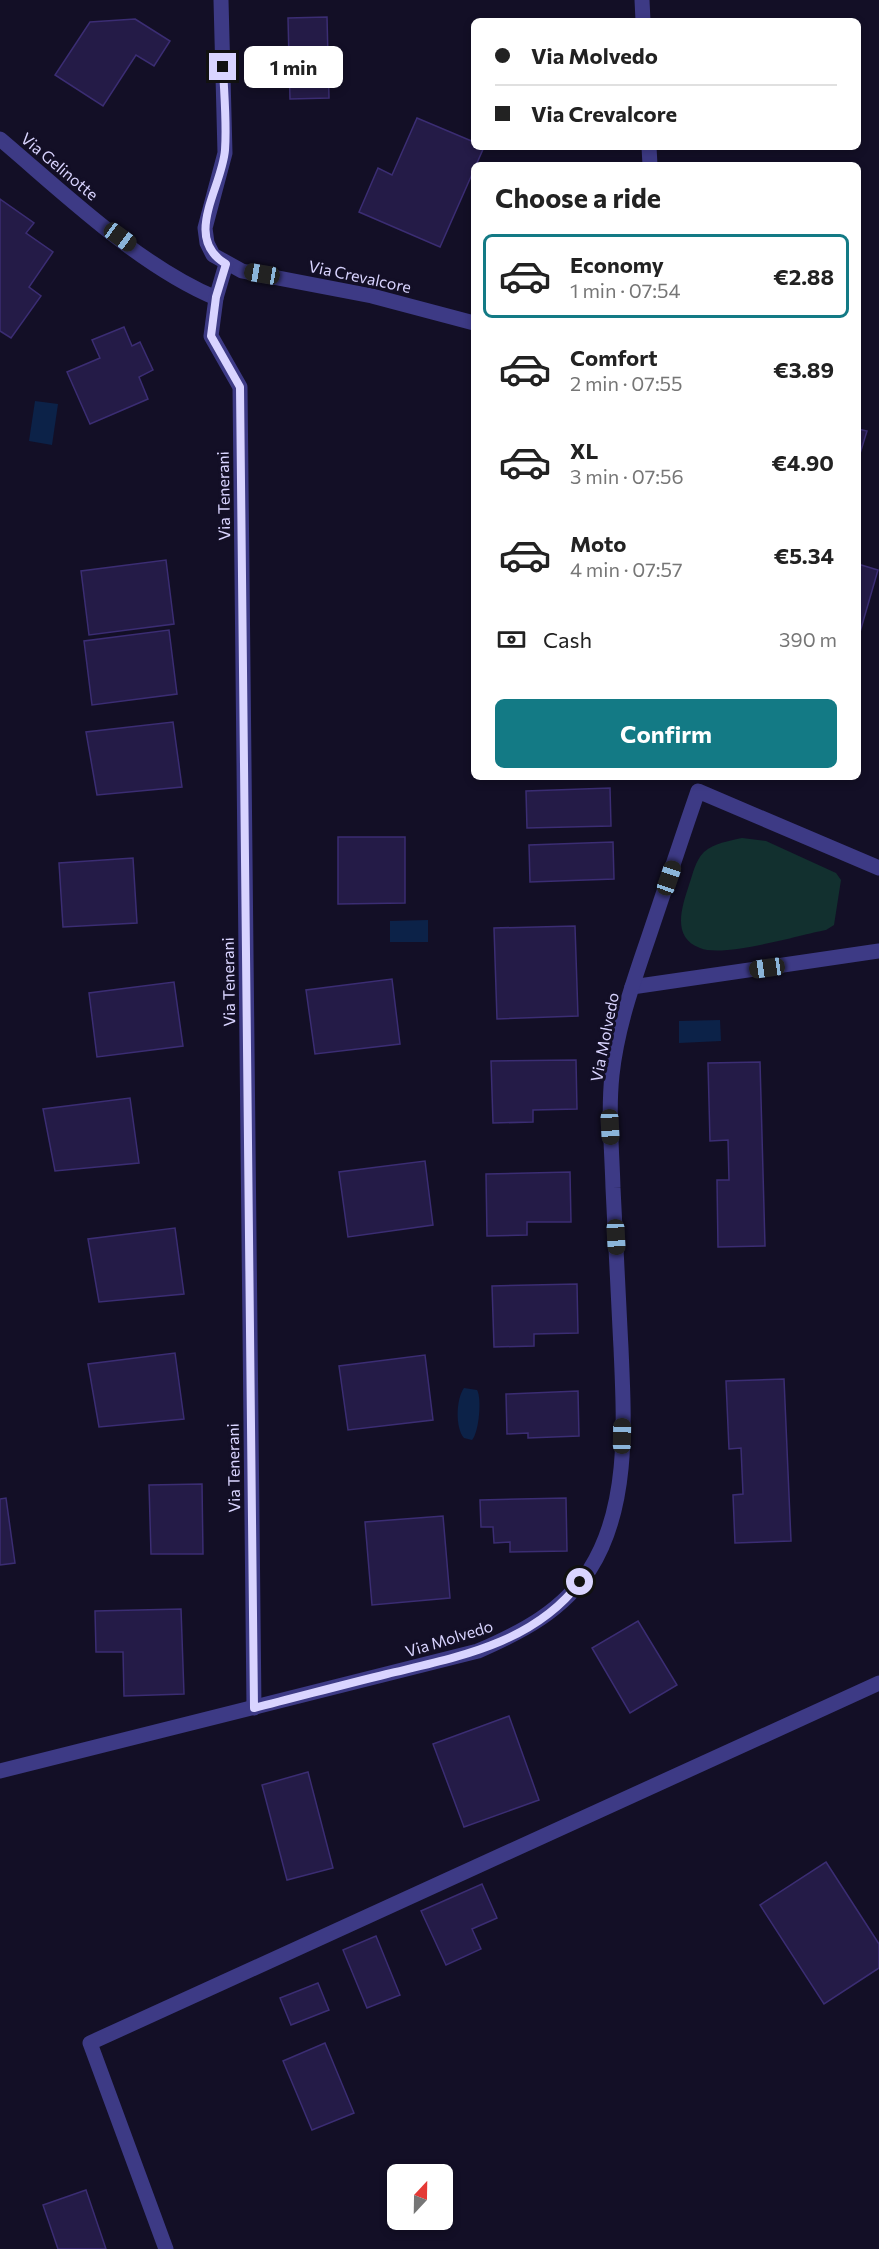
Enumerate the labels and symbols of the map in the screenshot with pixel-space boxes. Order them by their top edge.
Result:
callout: 1 min [244,46,343,88]
route end [209,53,236,80]
street label: Via Gelinotte [18,128,102,204]
car [100,219,140,255]
street label: Via Crevalcore [307,256,413,296]
car [243,262,281,286]
street label: Via Tenerani [213,451,233,541]
car [655,858,683,898]
street label: Via Tenerani [218,937,238,1027]
car [748,957,786,979]
street label: Via Molvedo [586,991,622,1083]
car [600,1109,620,1145]
car [606,1219,626,1255]
car [613,1418,631,1454]
street label: Via Tenerani [223,1423,243,1513]
route start [566,1568,593,1595]
street label: Via Molvedo [403,1616,495,1660]
north arrow [387,2164,453,2230]

